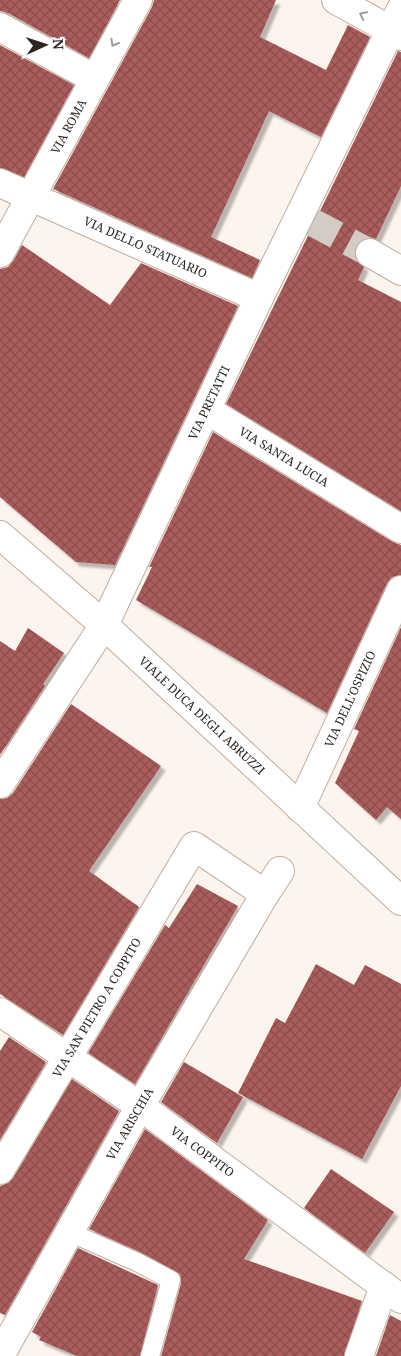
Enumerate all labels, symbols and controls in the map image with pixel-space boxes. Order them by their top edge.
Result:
one-way arrow [359,11,368,21]
north arrow [20,20,70,70]
one-way arrow [111,37,121,46]
text: N [49,38,68,50]
street label: VIA ROMA [47,95,91,157]
street label: VIA DELLO STATUARIO [81,212,210,282]
street label: VIA PRETATTI [184,363,234,442]
street label: VIA SANTA LUCIA [236,423,333,491]
street label: VIA DELL'OSPIZIO [320,648,380,750]
street label: VIALE DUCA DEGLI ABRUZZI [135,653,269,778]
street label: VIA SAN PIETRO A COPPITO [48,934,145,1081]
street label: VIA ARISCHIA [102,1084,157,1163]
street label: VIA COPPITO [167,1122,238,1181]

